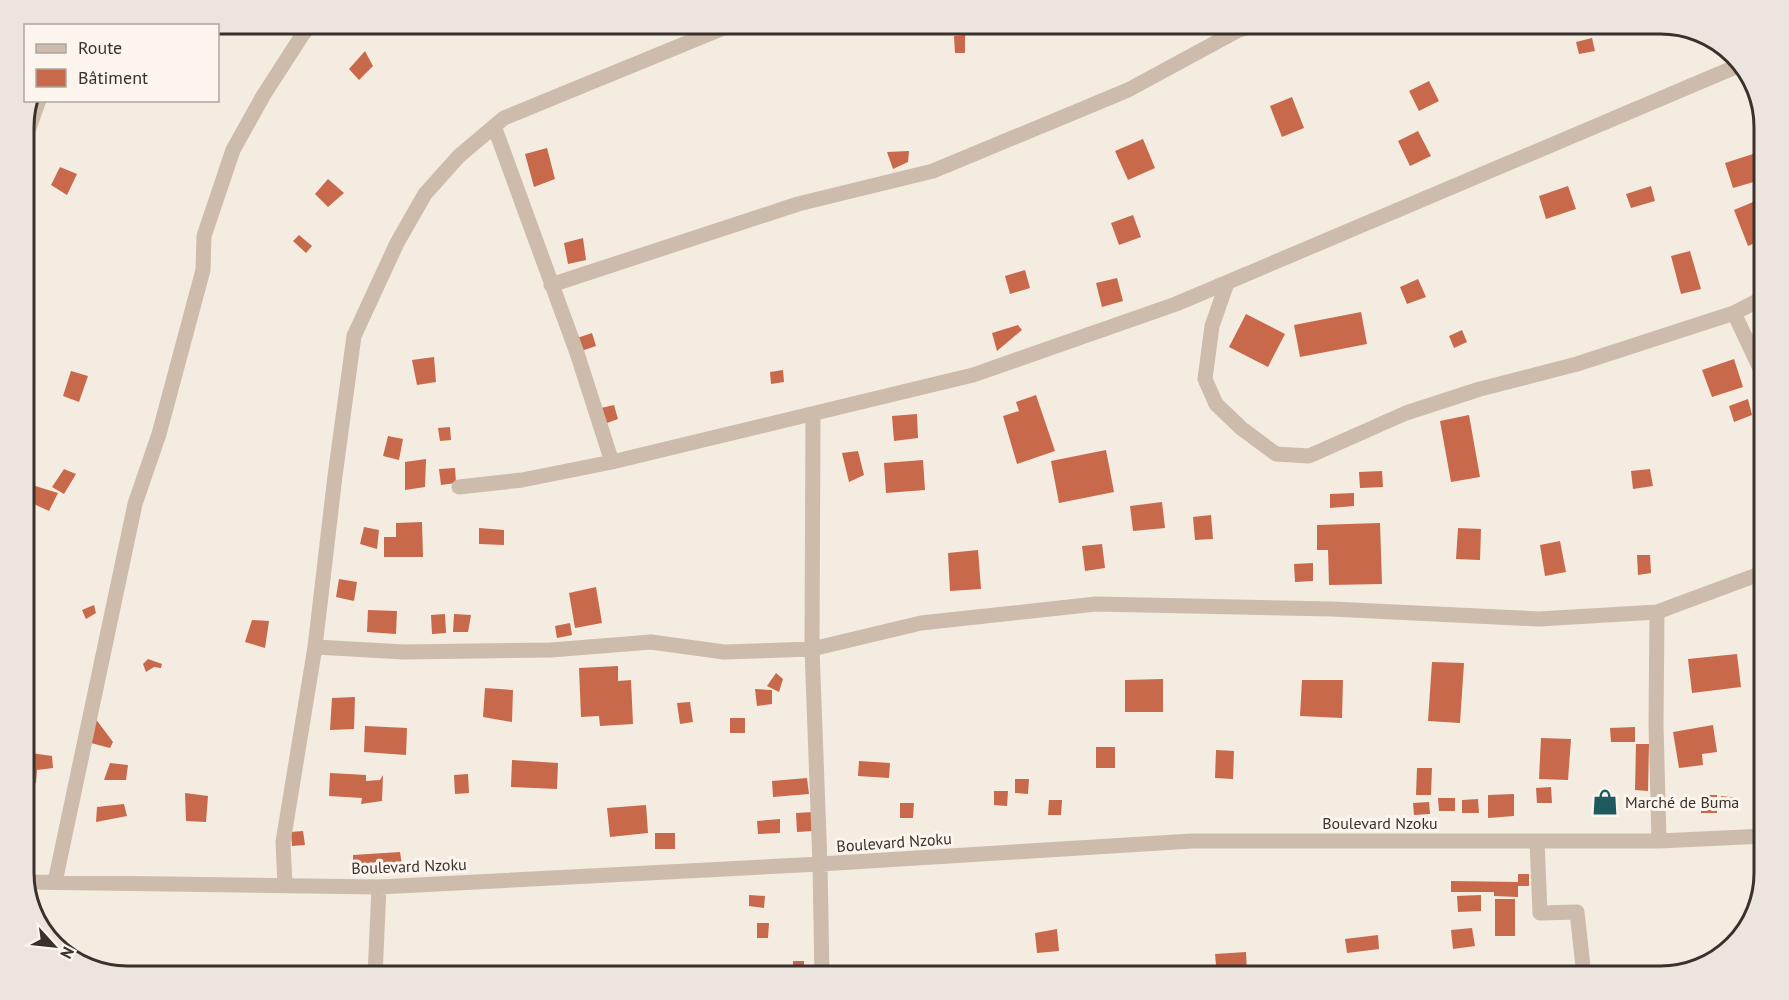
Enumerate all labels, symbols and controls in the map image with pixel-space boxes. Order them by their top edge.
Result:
legend [24,24,219,102]
text: Route [78,36,122,59]
text: Bâtiment [78,66,148,89]
shop icon: Marché de Buma [1590,787,1620,817]
place label: Marché de Buma [1625,792,1739,812]
street label: Boulevard Nzoku [1322,813,1438,833]
street label: Boulevard Nzoku [836,828,952,856]
street label: Boulevard Nzoku [351,854,467,878]
north arrow [24,916,84,976]
text: N [56,944,79,962]

